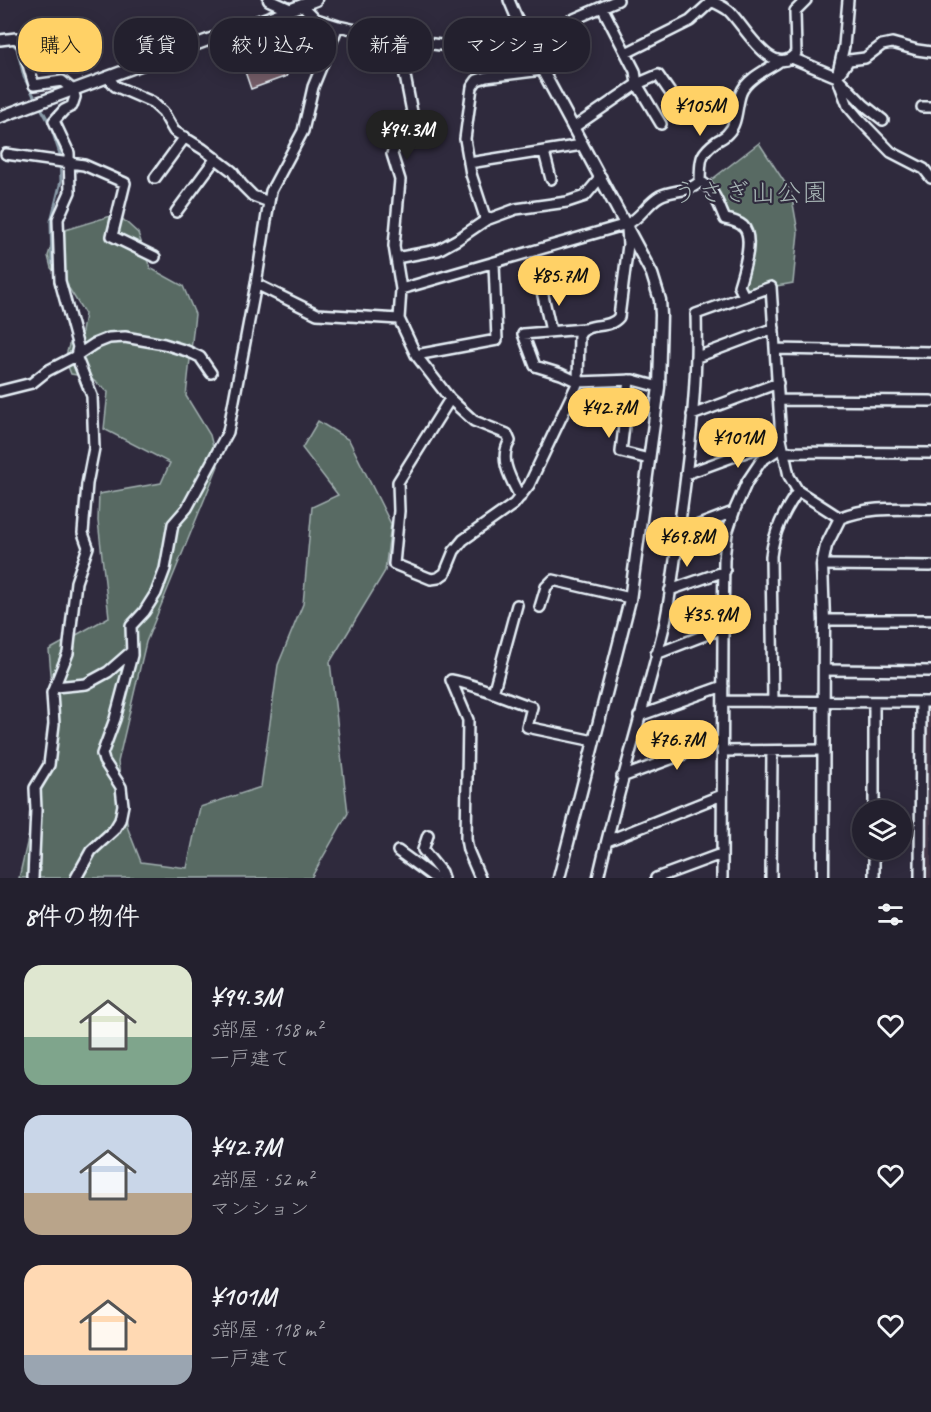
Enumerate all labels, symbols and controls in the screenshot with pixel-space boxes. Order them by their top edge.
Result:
chip: 購入 [18,18,102,72]
chip: 賃貸 [114,18,198,72]
chip: 絞り込み [210,18,336,72]
chip: 新着 [348,18,432,72]
chip: マンション [444,18,590,72]
pin: ¥105M [658,86,742,137]
text: ¥105M [675,93,725,118]
pin: ¥94.3M [358,110,456,161]
text: ¥94.3M [380,117,434,142]
park label: うさぎ山公園 [672,176,828,209]
pin: ¥85.7M [510,256,608,307]
text: ¥85.7M [532,263,586,288]
pin: ¥42.7M [560,388,658,439]
text: ¥42.7M [582,395,636,420]
pin: ¥101M [696,418,780,469]
text: ¥101M [713,425,763,450]
pin: ¥69.8M [638,517,736,568]
text: ¥69.8M [660,524,714,549]
pin: ¥35.9M [661,595,759,646]
text: ¥35.9M [683,602,737,627]
pin: ¥76.7M [628,720,726,771]
text: ¥76.7M [650,727,704,752]
map controls [852,800,912,860]
button: layers [852,800,912,860]
icon: filters [874,898,907,931]
text: 8件の物件 [24,900,140,933]
text: ¥94.3M [210,980,281,1013]
icon: home [72,989,144,1061]
icon: heart [874,1009,907,1042]
text: 5部屋 · 158 m² [210,1017,322,1042]
text: 一戸建て [210,1046,290,1071]
text: ¥42.7M [210,1130,281,1163]
icon: home [72,1139,144,1211]
icon: heart [874,1159,907,1192]
text: 2部屋 · 52 m² [210,1167,313,1192]
text: マンション [210,1196,309,1221]
text: ¥101M [210,1280,276,1313]
icon: home [72,1289,144,1361]
icon: heart [874,1309,907,1342]
text: 5部屋 · 118 m² [210,1317,322,1342]
text: 一戸建て [210,1346,290,1371]

